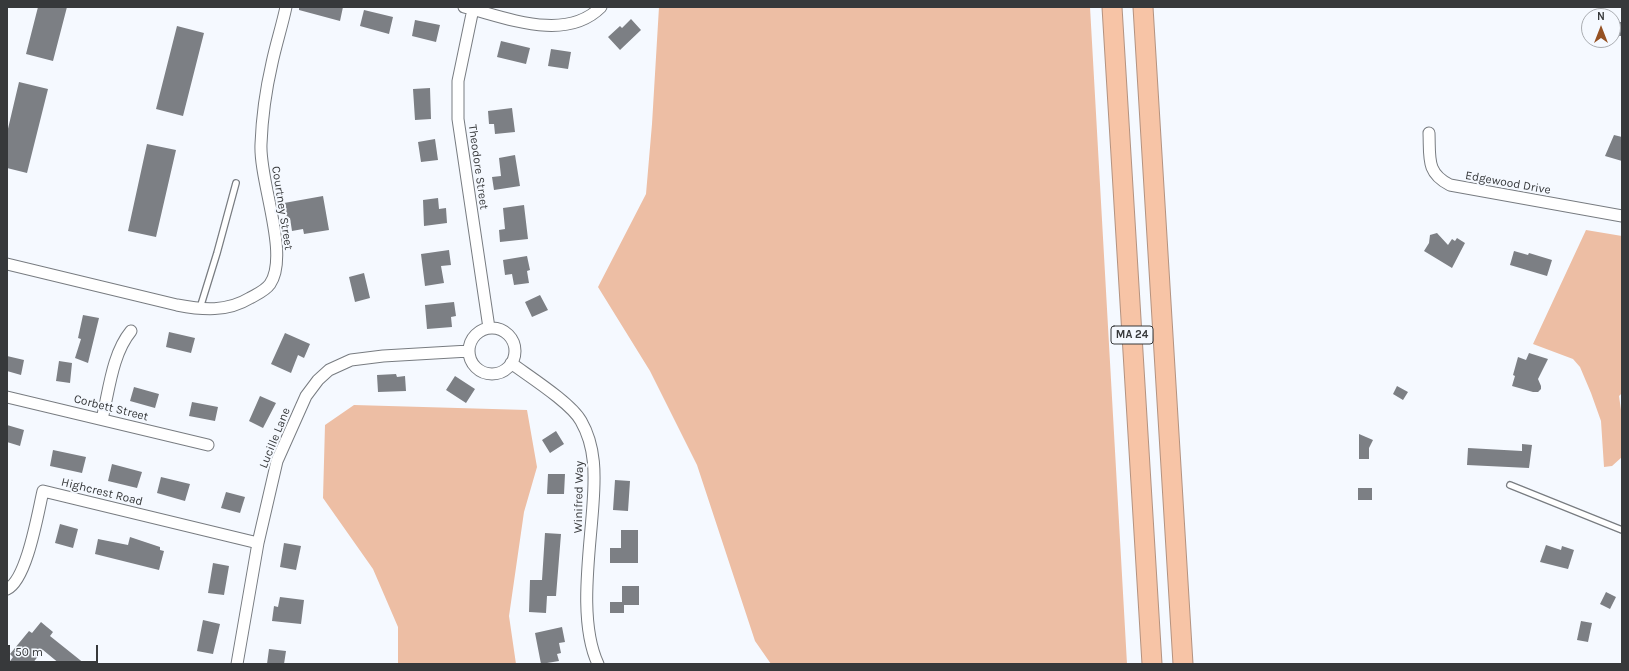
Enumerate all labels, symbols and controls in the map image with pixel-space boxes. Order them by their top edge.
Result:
north arrow [1581,8,1621,48]
text: N [1597,10,1605,23]
street label: Theodore Street [465,123,491,211]
street label: Courtney Street [268,165,296,251]
street label: Edgewood Drive [1464,168,1552,198]
road number: MA 24 [1111,326,1153,344]
street label: Corbett Street [72,392,150,424]
street label: Lucille Lane [256,406,294,470]
street label: Winifred Way [571,461,587,533]
street label: Highcrest Road [60,475,144,509]
scale bar [10,637,100,663]
text: 50 m [15,645,43,659]

